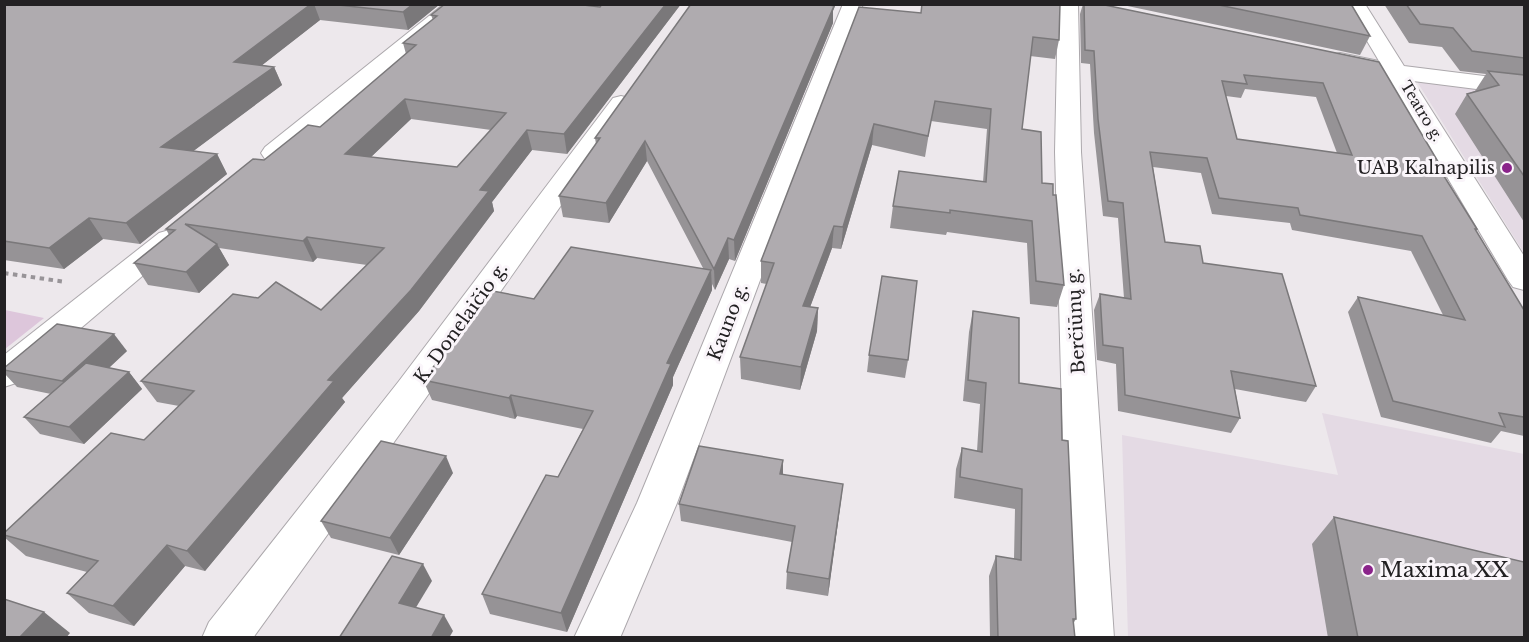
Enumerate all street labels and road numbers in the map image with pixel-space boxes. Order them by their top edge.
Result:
street label: Teatro g. [1397,77,1447,145]
street label: K. Donelaičio g. [410,258,512,388]
street label: Berčiūnų g. [1062,268,1090,374]
street label: Kauno g. [703,280,753,364]

